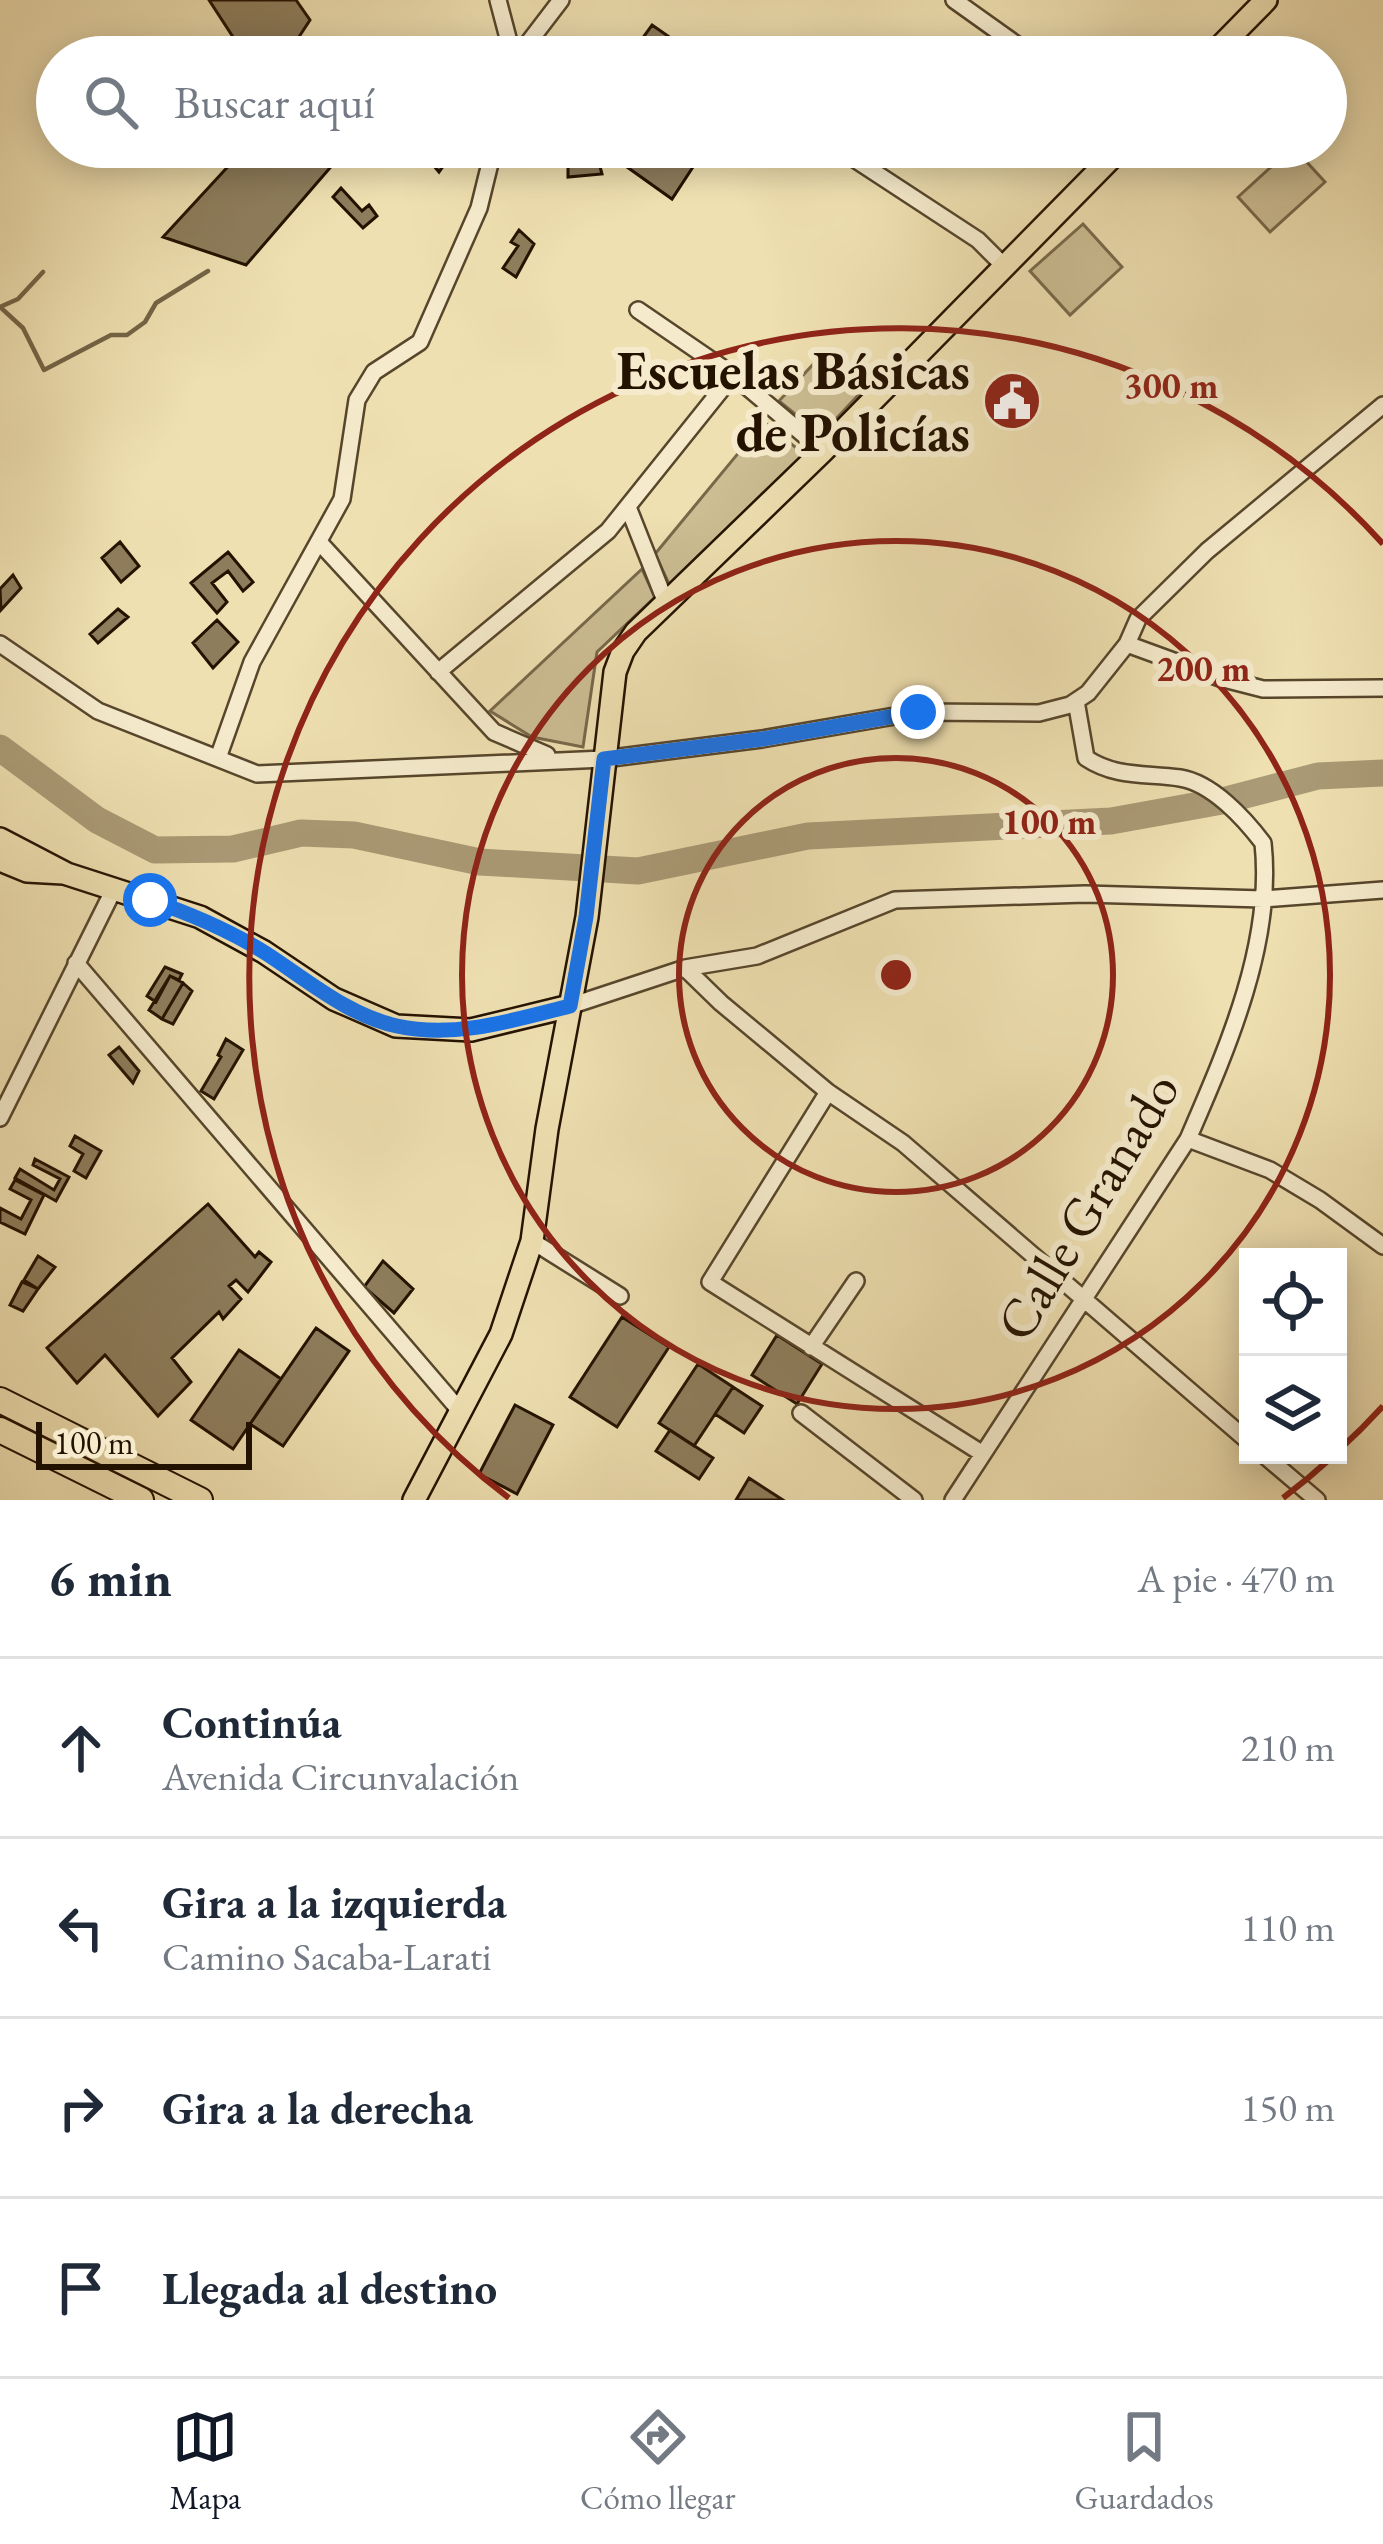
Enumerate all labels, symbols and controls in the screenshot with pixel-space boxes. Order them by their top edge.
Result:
search box [36,36,1347,168]
icon: search [78,69,144,135]
text: Buscar aquí [174,73,374,131]
place label: Escuelas Básicas de Policías [616,335,970,467]
text: 300 m [1124,362,1218,409]
public building icon: Escuelas Básicas de Policías [981,370,1043,432]
text: 200 m [1156,645,1250,692]
route end [891,685,945,739]
text: 100 m [1002,798,1096,845]
route start [123,873,177,927]
centre of rings [875,954,917,996]
street label: Calle Granado [980,1059,1194,1353]
map controls [1239,1248,1347,1464]
button: locate [1239,1248,1347,1356]
button: layers [1239,1356,1347,1464]
scale bar [36,1416,252,1469]
text: 100 m [54,1421,134,1464]
text: 6 min [48,1545,172,1611]
text: A pie · 470 m [1138,1553,1335,1604]
text: Continúa [162,1693,341,1751]
icon: ahead [48,1715,114,1781]
text: 210 m [1241,1722,1335,1773]
text: Avenida Circunvalación [162,1751,519,1802]
text: Gira a la izquierda [162,1873,507,1931]
icon: left [48,1895,114,1961]
text: 110 m [1241,1902,1335,1953]
text: Camino Sacaba-Larati [162,1931,492,1982]
icon: right [48,2075,114,2141]
text: Gira a la derecha [162,2079,473,2137]
text: 150 m [1241,2082,1335,2133]
icon: arrive [48,2255,114,2321]
text: Llegada al destino [162,2259,497,2317]
tab: Mapa [169,2404,241,2519]
tab: Cómo llegar [580,2404,736,2519]
tab: Guardados [1074,2404,1214,2519]

